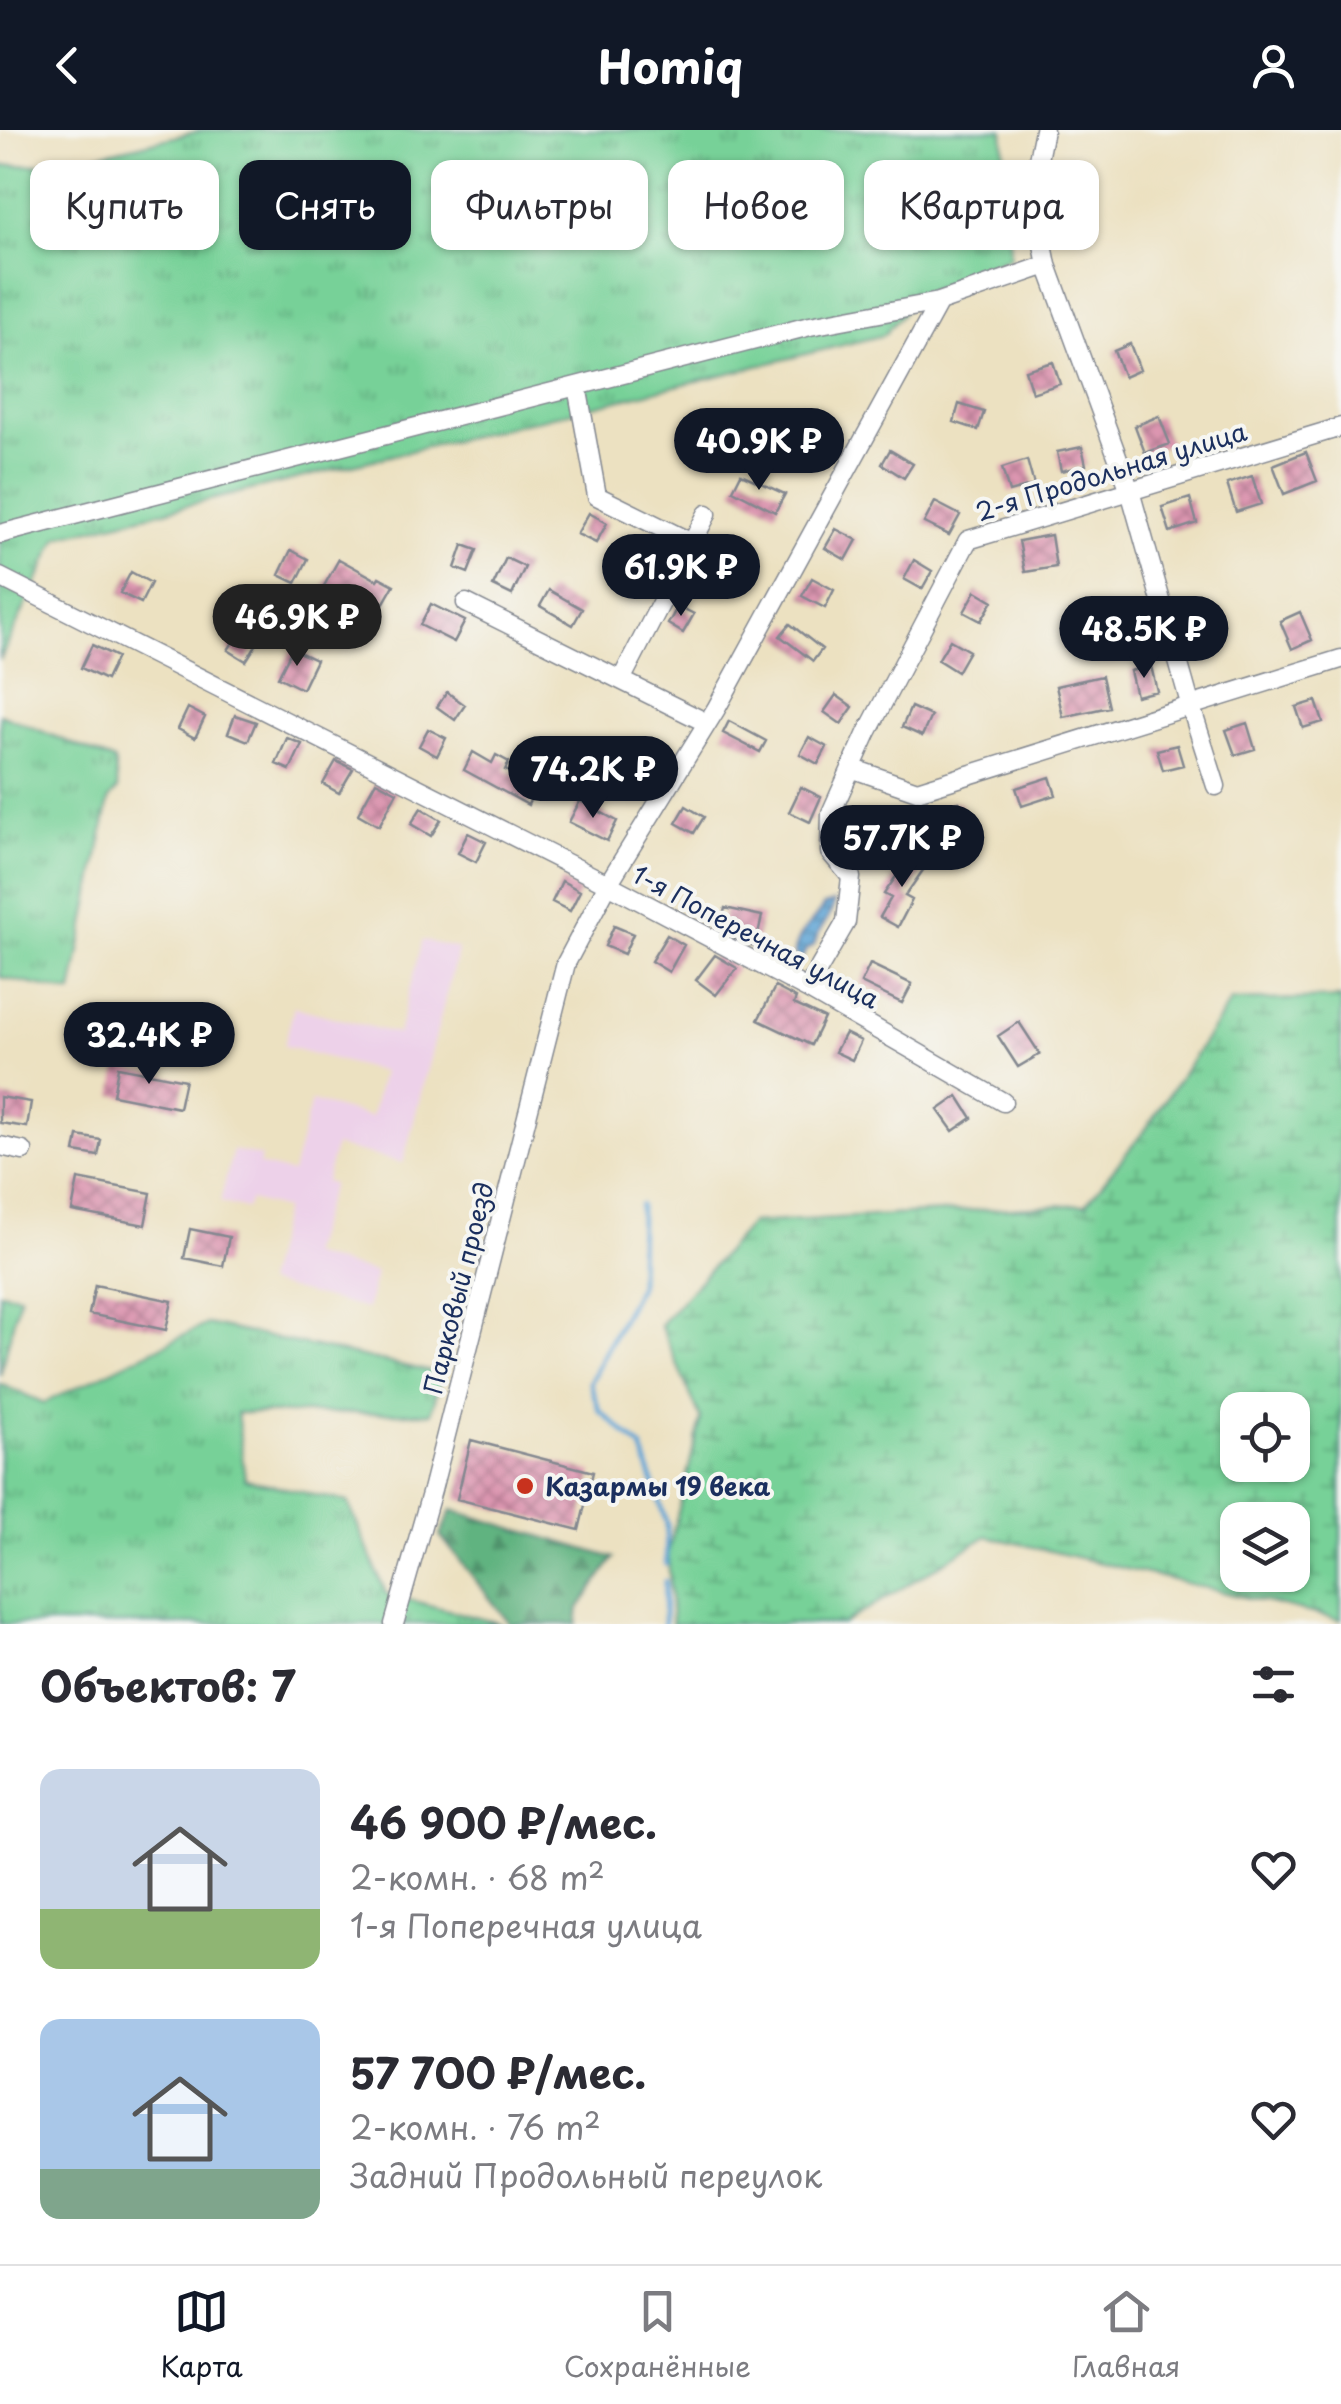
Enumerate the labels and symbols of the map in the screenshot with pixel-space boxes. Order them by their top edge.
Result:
pin: 40.9K ₽ [667,408,851,493]
street label: 2-я Продольная улица [971,412,1251,530]
pin: 61.9K ₽ [589,534,773,619]
pin: 46.9K ₽ [205,584,389,669]
pin: 48.5K ₽ [1052,596,1236,681]
pin: 74.2K ₽ [501,736,685,821]
pin: 57.7K ₽ [810,805,994,890]
street label: 1-я Поперечная улица [626,855,887,1017]
pin: 32.4K ₽ [57,1002,241,1087]
street label: Парковый проезд [413,1178,503,1398]
place label: Казармы 19 века [545,1467,770,1505]
marker: Казармы 19 века [514,1475,536,1497]

